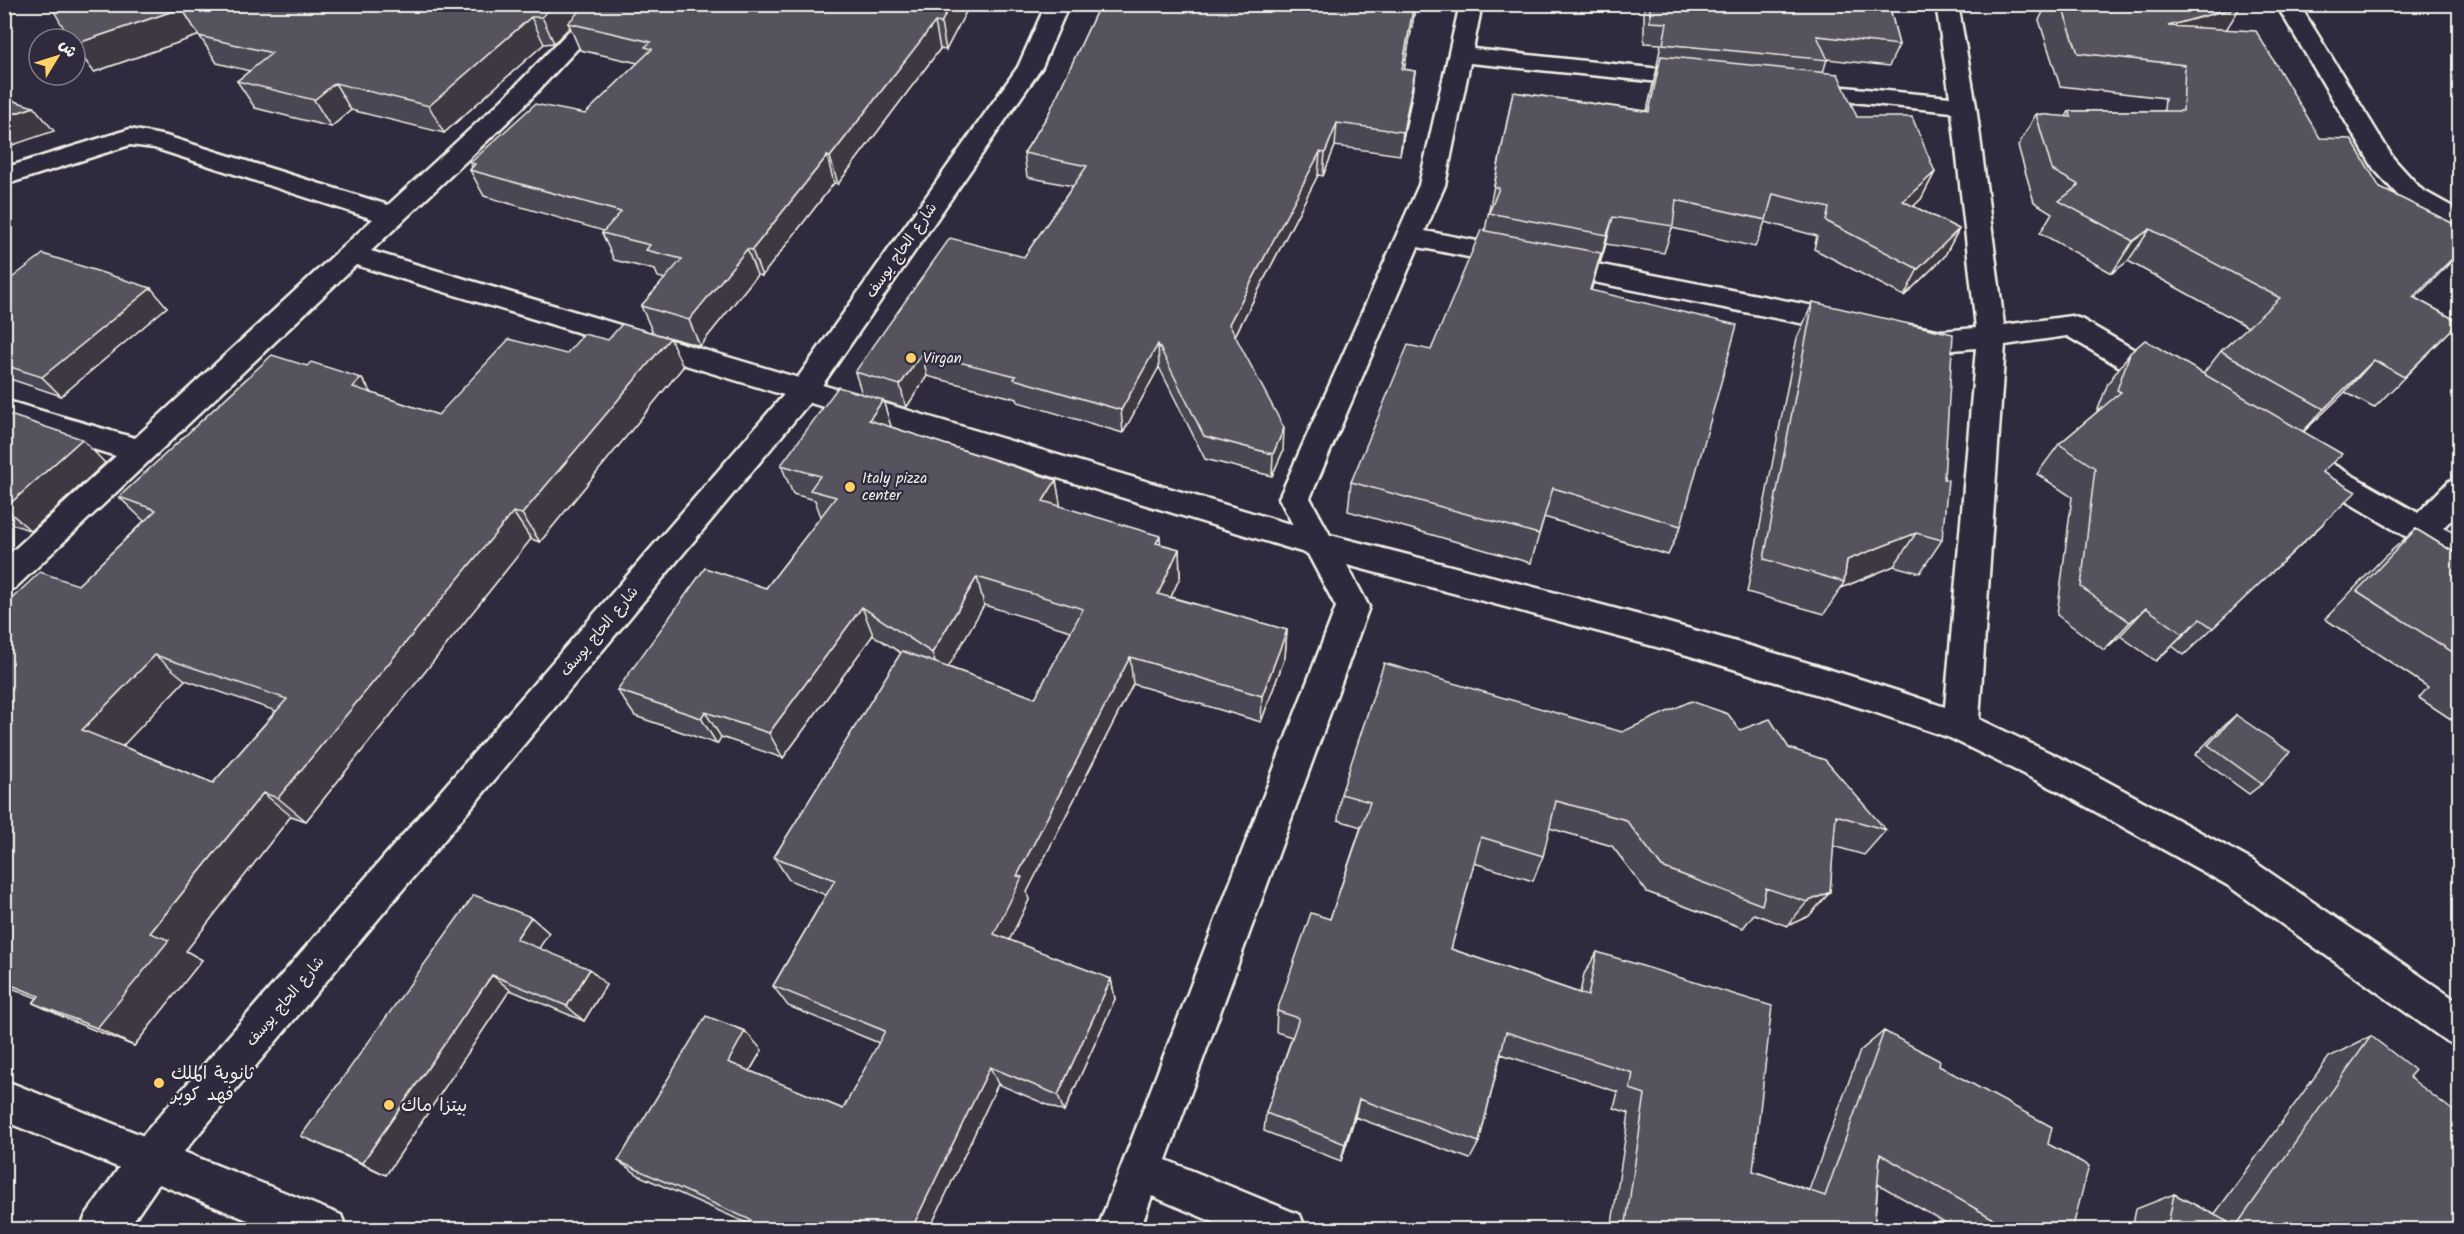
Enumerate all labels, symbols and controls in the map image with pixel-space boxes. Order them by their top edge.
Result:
north arrow [27,27,87,87]
text: ش [52,34,83,63]
street label: شارع الحاج يوسف [860,198,944,303]
place label: Virgan [923,347,962,371]
marker: Virgan [904,351,918,365]
place label: Italy pizza center [862,467,927,508]
marker: Italy pizza center [843,480,857,494]
street label: شارع الحاج يوسف [555,581,645,682]
street label: شارع الحاج يوسف [241,951,331,1052]
place label: ثانوية الملك فهد كوبر [169,1060,255,1110]
marker: ثانوية الملك فهد كوبر [152,1076,166,1090]
place label: بيتزا ماك [401,1092,467,1121]
marker: بيتزا ماك [382,1098,396,1112]

